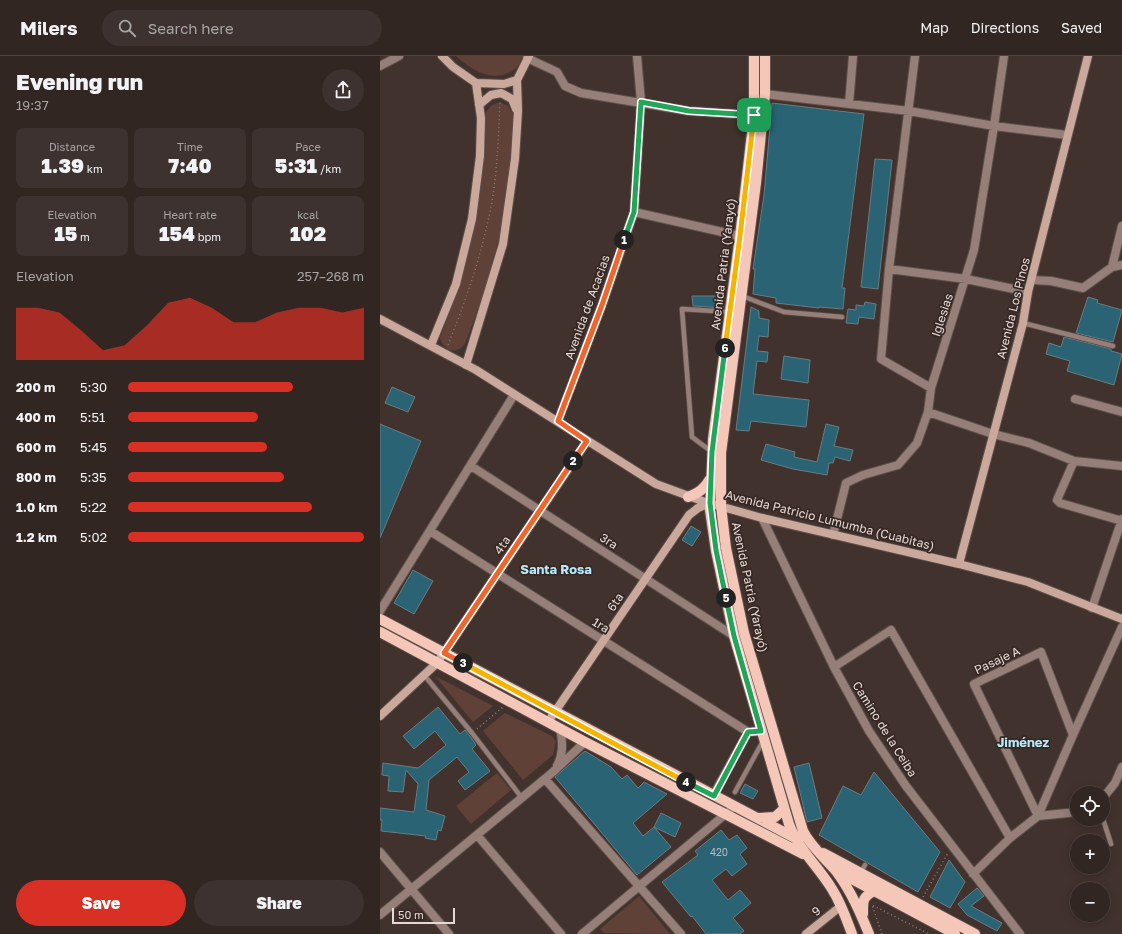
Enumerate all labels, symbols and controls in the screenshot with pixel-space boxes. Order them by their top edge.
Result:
search box [102,10,382,46]
text: Milers [20,16,78,39]
icon: search [116,17,138,39]
text: Search here [148,19,234,37]
text: Map [920,19,949,36]
text: Directions [971,19,1039,36]
text: Saved [1061,19,1102,36]
text: Evening run [16,68,143,95]
button: share [322,69,364,111]
text: 19:37 [16,97,49,113]
pin [737,98,771,132]
icon: arrive [743,104,765,126]
text: Distance [49,140,95,153]
text: Time [177,140,203,153]
text: Pace [295,140,321,153]
text: 1.39 [41,153,84,177]
text: 7:40 [168,153,212,177]
text: 5:31 [275,153,317,177]
text: km [84,162,103,175]
text: /km [317,162,341,175]
street label: Avenida Patria (Yarayó) [707,197,739,331]
text: Elevation [48,208,96,221]
text: Heart rate [163,208,217,221]
text: kcal [297,208,319,221]
text: 15 [54,221,77,245]
text: 154 [159,221,195,245]
text: 102 [290,221,326,245]
text: m [77,230,90,243]
text: bpm [195,230,221,243]
pin: 1 [614,230,634,250]
text: 1 [621,233,627,246]
street label: Avenida de Acacias [561,253,613,361]
street label: Avenida Los Pinos [993,256,1033,360]
text: Elevation [16,268,74,284]
text: 257–268 m [297,268,364,284]
street label: Iglesias [928,291,956,339]
pin: 6 [715,338,735,358]
text: 6 [722,341,729,354]
text: 200 m [16,379,55,395]
text: 5:30 [80,379,107,395]
text: 400 m [16,409,56,425]
text: 5:51 [80,409,105,425]
text: 600 m [16,439,56,455]
text: 5:45 [80,439,107,455]
pin: 2 [563,451,583,471]
text: 2 [570,454,576,467]
text: 800 m [16,469,56,485]
text: 5:35 [80,469,107,485]
street label: Avenida Patricio Lumumba (Cuabitas) [724,487,936,553]
text: 1.0 km [16,499,57,515]
text: 5:22 [80,499,107,515]
street label: Avenida Patria (Yarayó) [729,520,771,654]
text: 1.2 km [16,529,57,545]
text: 5:02 [80,529,107,545]
street label: 3ra [597,530,621,552]
street label: 4ta [490,533,514,557]
district label: Santa Rosa [520,561,592,577]
pin: 5 [716,588,736,608]
street label: 6ta [604,590,626,614]
text: 5 [723,591,729,604]
street label: 1ra [590,614,612,636]
street label: Pasaje A [972,643,1022,677]
pin: 3 [453,653,473,673]
text: 3 [460,656,466,669]
street label: Camino de la Ceiba [850,678,920,780]
district label: Jiménez [997,734,1049,750]
pin: 4 [676,772,696,792]
text: 4 [683,775,689,788]
map controls [1070,786,1110,922]
button: locate [1070,786,1110,826]
button: + [1070,834,1110,874]
house number: 420 [710,846,728,858]
button: Save [16,880,186,926]
button: Share [194,880,364,926]
button: − [1070,882,1110,922]
street label: 9 [808,903,824,919]
scale bar [392,906,455,925]
text: 50 m [398,908,424,921]

